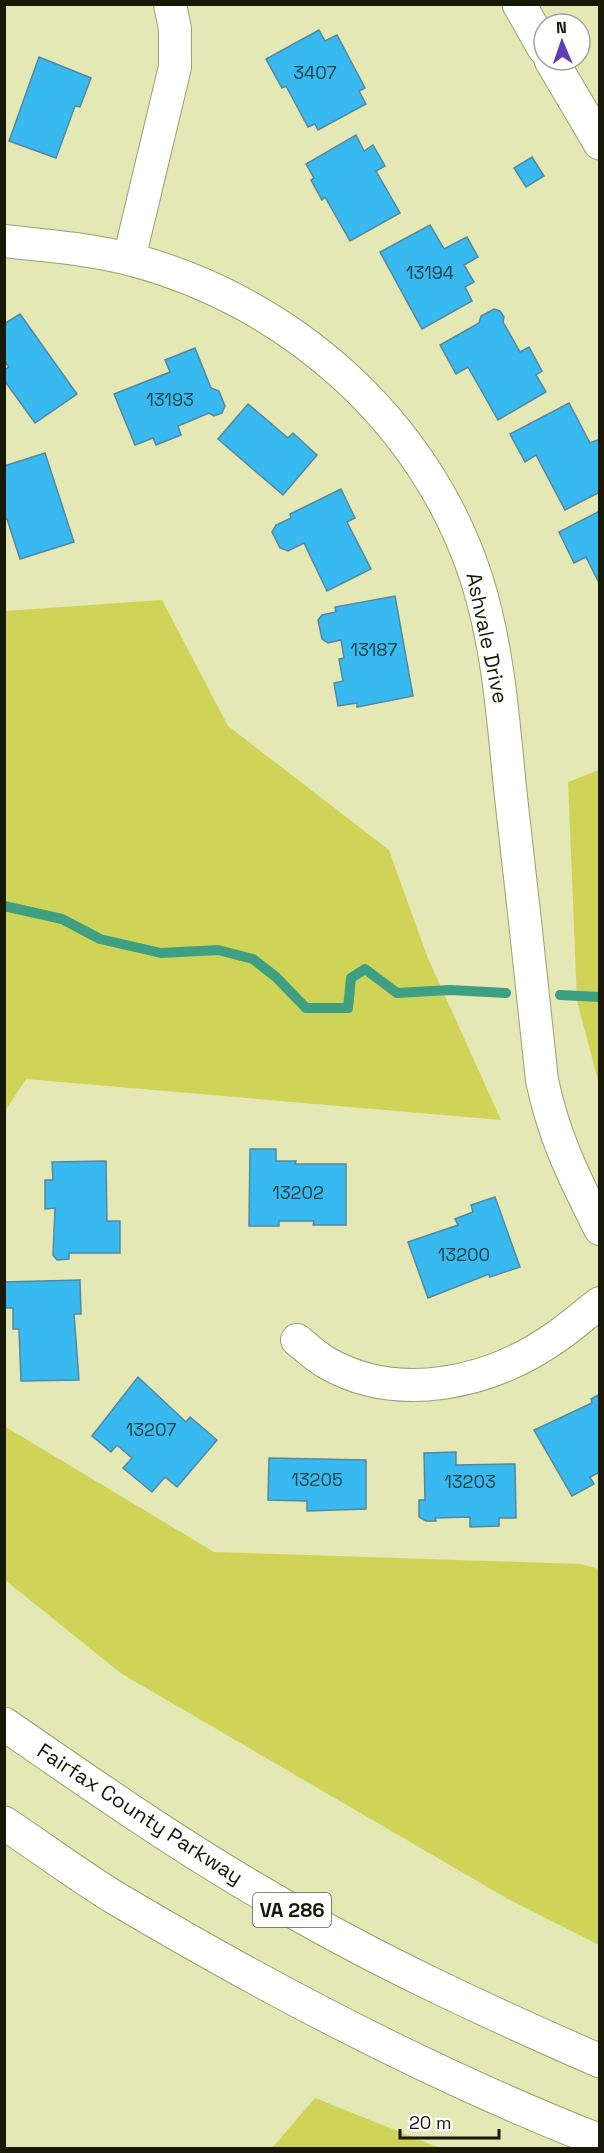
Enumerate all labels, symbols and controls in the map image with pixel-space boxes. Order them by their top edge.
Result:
north arrow [532,12,592,72]
text: N [556,17,567,38]
house number: 3407 [293,61,337,84]
house number: 13194 [406,261,454,284]
house number: 13193 [146,388,194,411]
street label: Ashvale Drive [460,570,515,706]
house number: 13187 [351,638,397,661]
house number: 13202 [272,1181,324,1204]
house number: 13200 [438,1243,490,1266]
house number: 13207 [126,1418,176,1441]
house number: 13205 [291,1468,343,1491]
house number: 13203 [444,1470,496,1493]
street label: Fairfax County Parkway [32,1737,248,1890]
road number: VA 286 [253,1893,331,1927]
scale bar [400,2102,499,2140]
text: 20 m [409,2111,452,2134]

